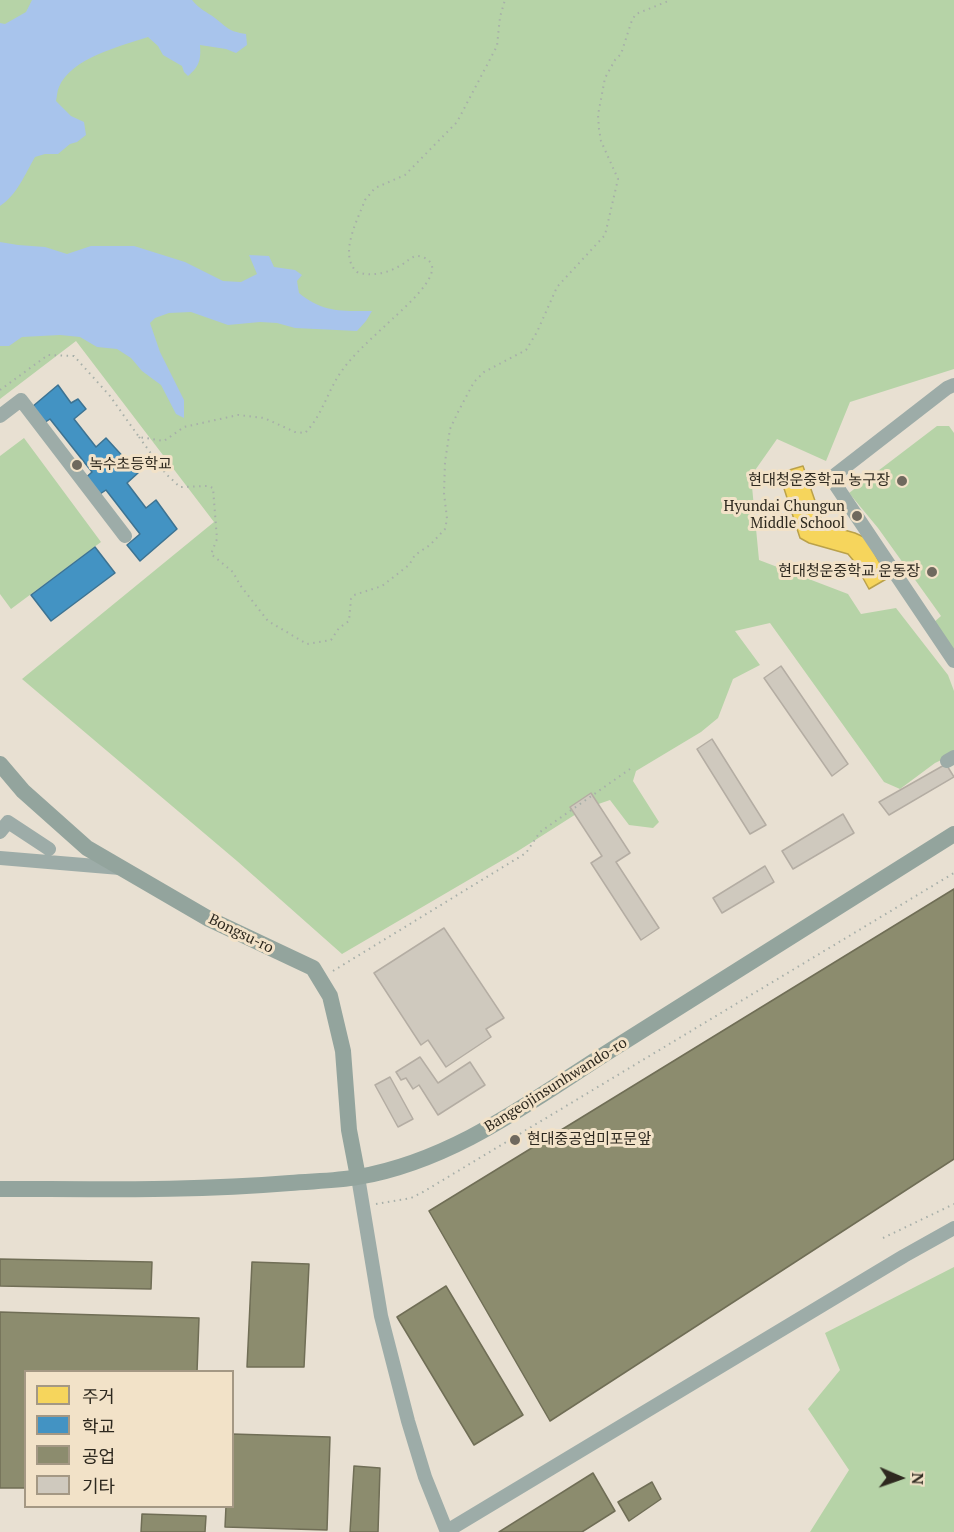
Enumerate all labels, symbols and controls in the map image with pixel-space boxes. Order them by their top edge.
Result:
place label: 녹수초등학교 [89,456,172,474]
marker: 녹수초등학교 [70,458,84,472]
place label: 현대청운중학교 농구장 [748,472,890,490]
marker: 현대청운중학교 농구장 [895,474,909,488]
place label: Hyundai Chungun Middle School [724,498,845,533]
marker: Hyundai Chungun Middle School [850,509,864,523]
place label: 현대청운중학교 운동장 [778,563,920,581]
marker: 현대청운중학교 운동장 [925,565,939,579]
street label: Bongsu-ro [206,911,276,957]
street label: Bangeojinsunhwando-ro [481,1034,631,1136]
place label: 현대중공업미포문앞 [527,1131,651,1149]
marker: 현대중공업미포문앞 [508,1133,522,1147]
legend [24,1370,234,1508]
text: 주거 [82,1384,115,1408]
text: 학교 [82,1414,115,1438]
text: 공업 [82,1444,115,1468]
north arrow [870,1448,930,1508]
text: N [907,1472,929,1485]
text: 기타 [82,1474,115,1498]

